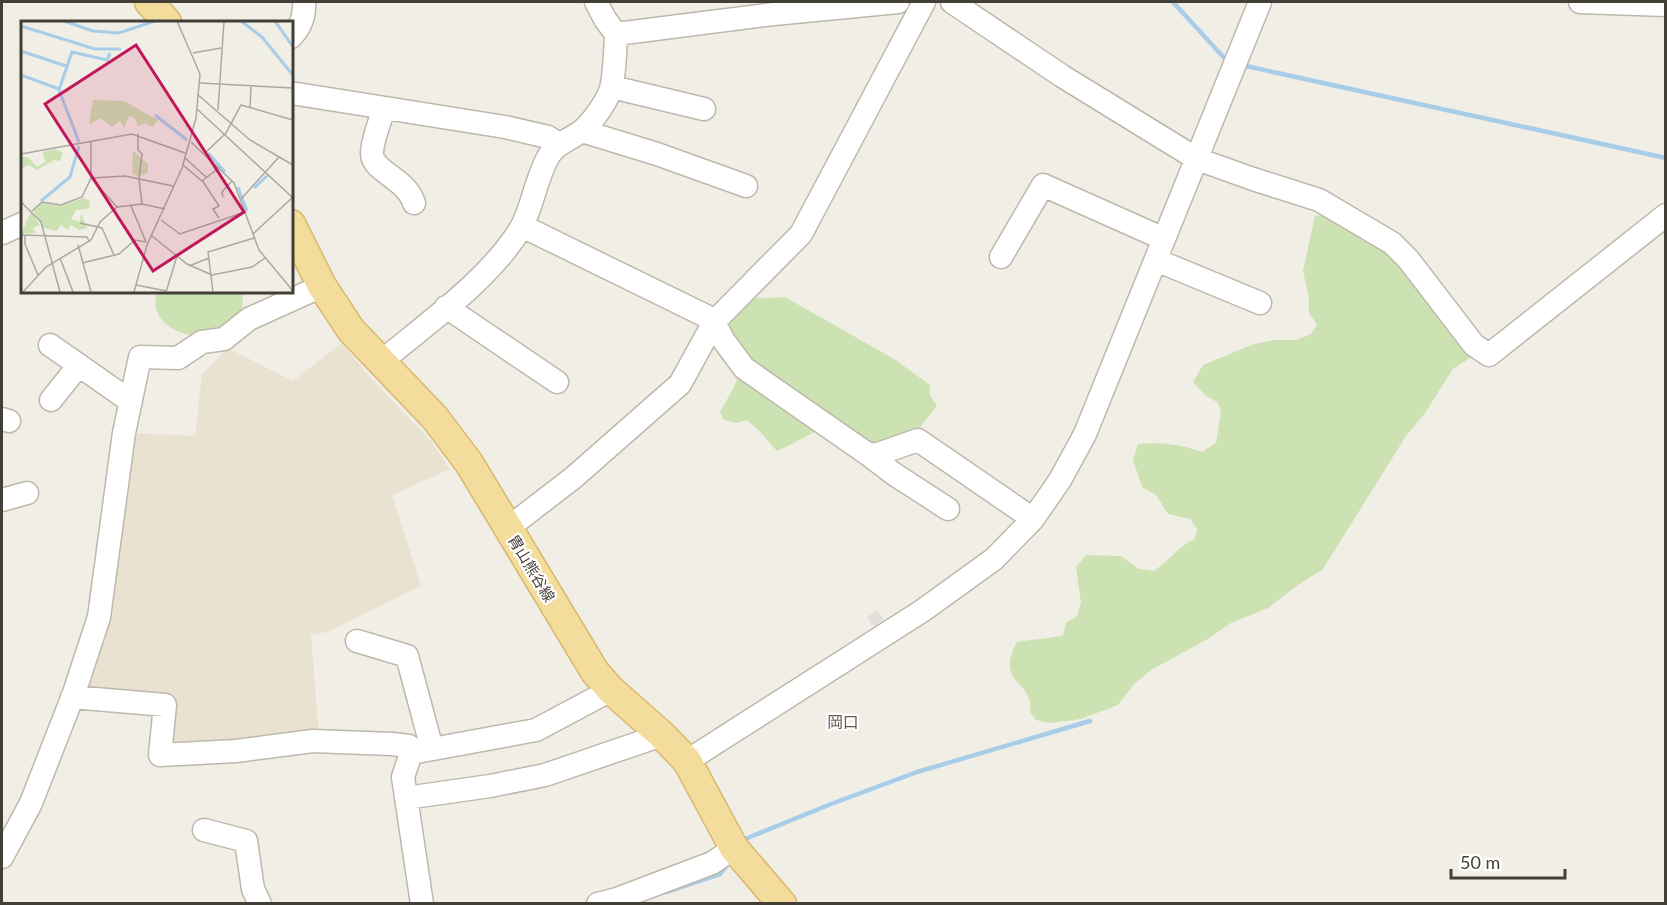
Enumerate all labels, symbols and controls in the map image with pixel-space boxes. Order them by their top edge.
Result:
inset map [21,21,292,292]
street label: 胄山熊谷線 [505,531,559,605]
district label: 岡口 [827,712,859,731]
scale bar [1451,842,1565,880]
text: 50 m [1460,851,1500,873]

